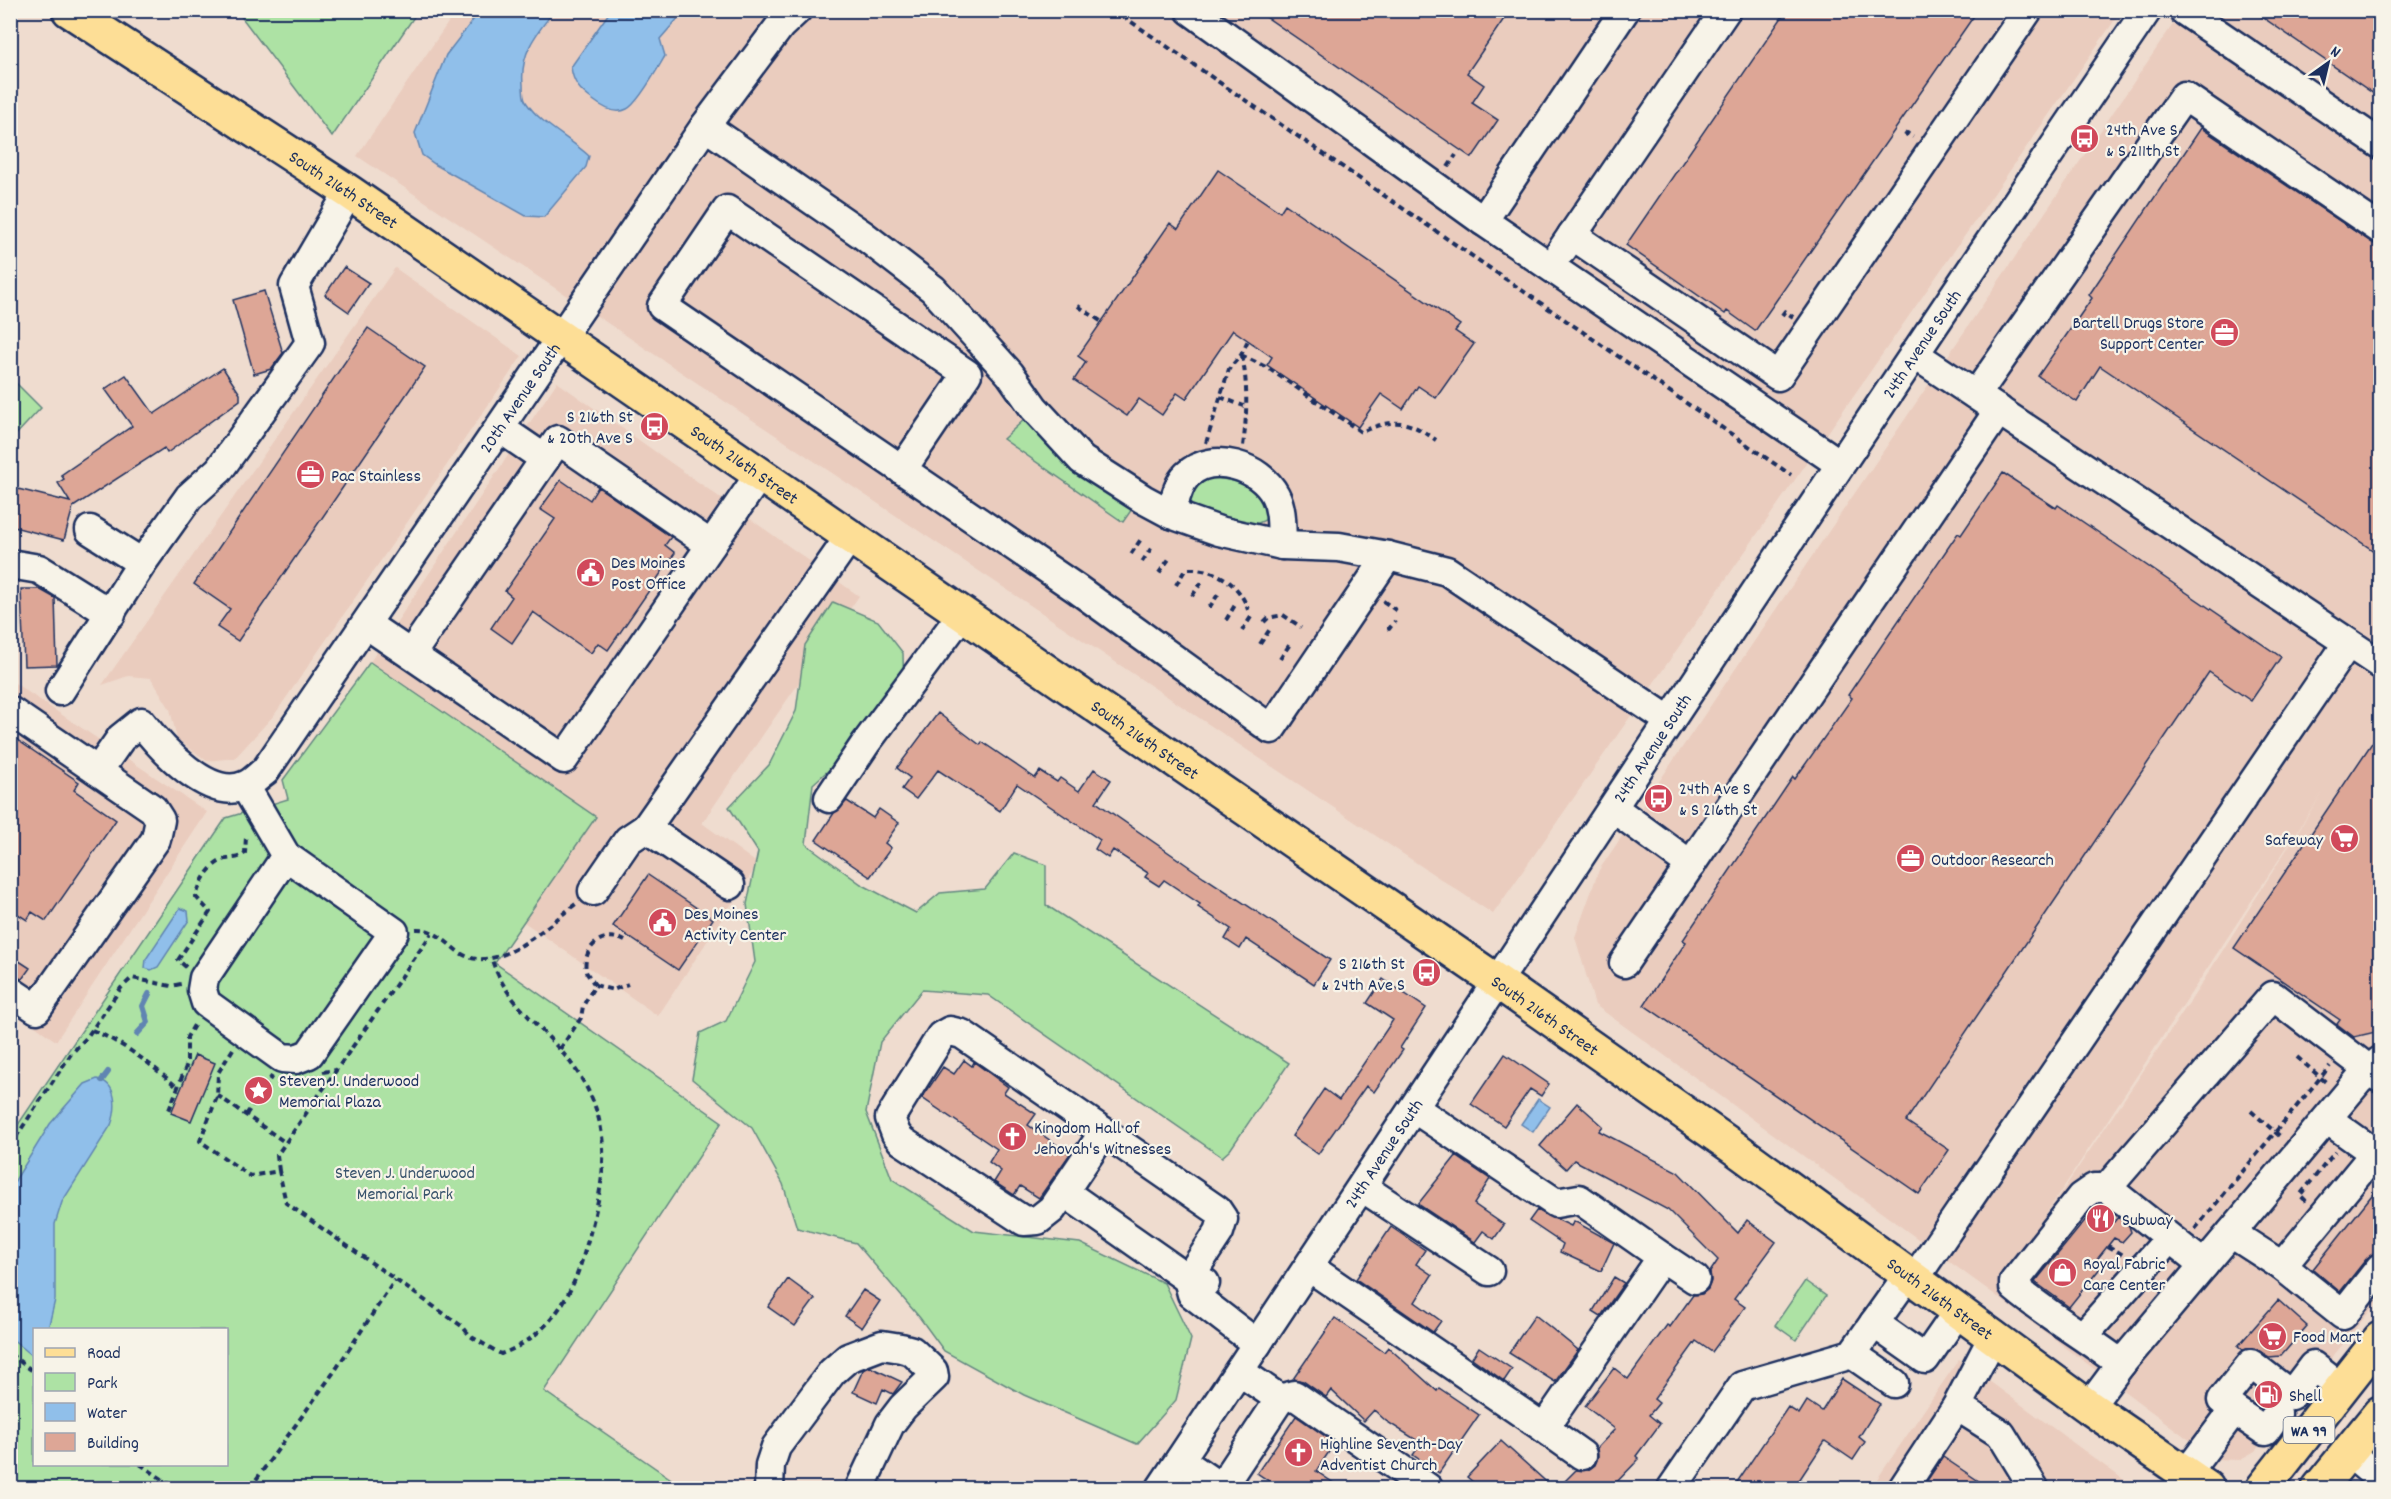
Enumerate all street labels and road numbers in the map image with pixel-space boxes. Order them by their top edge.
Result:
street label: South 216th Street [283,146,402,237]
street label: 24th Avenue South [1878,286,1969,405]
street label: 20th Avenue South [475,339,568,459]
street label: South 216th Street [684,420,803,512]
street label: 24th Avenue South [1609,690,1699,809]
street label: South 216th Street [1085,695,1203,788]
street label: South 216th Street [1485,971,1603,1064]
street label: 24th Avenue South [1340,1095,1431,1214]
street label: South 216th Street [1880,1253,1997,1348]
road number: WA 99 [2284,1417,2334,1443]

